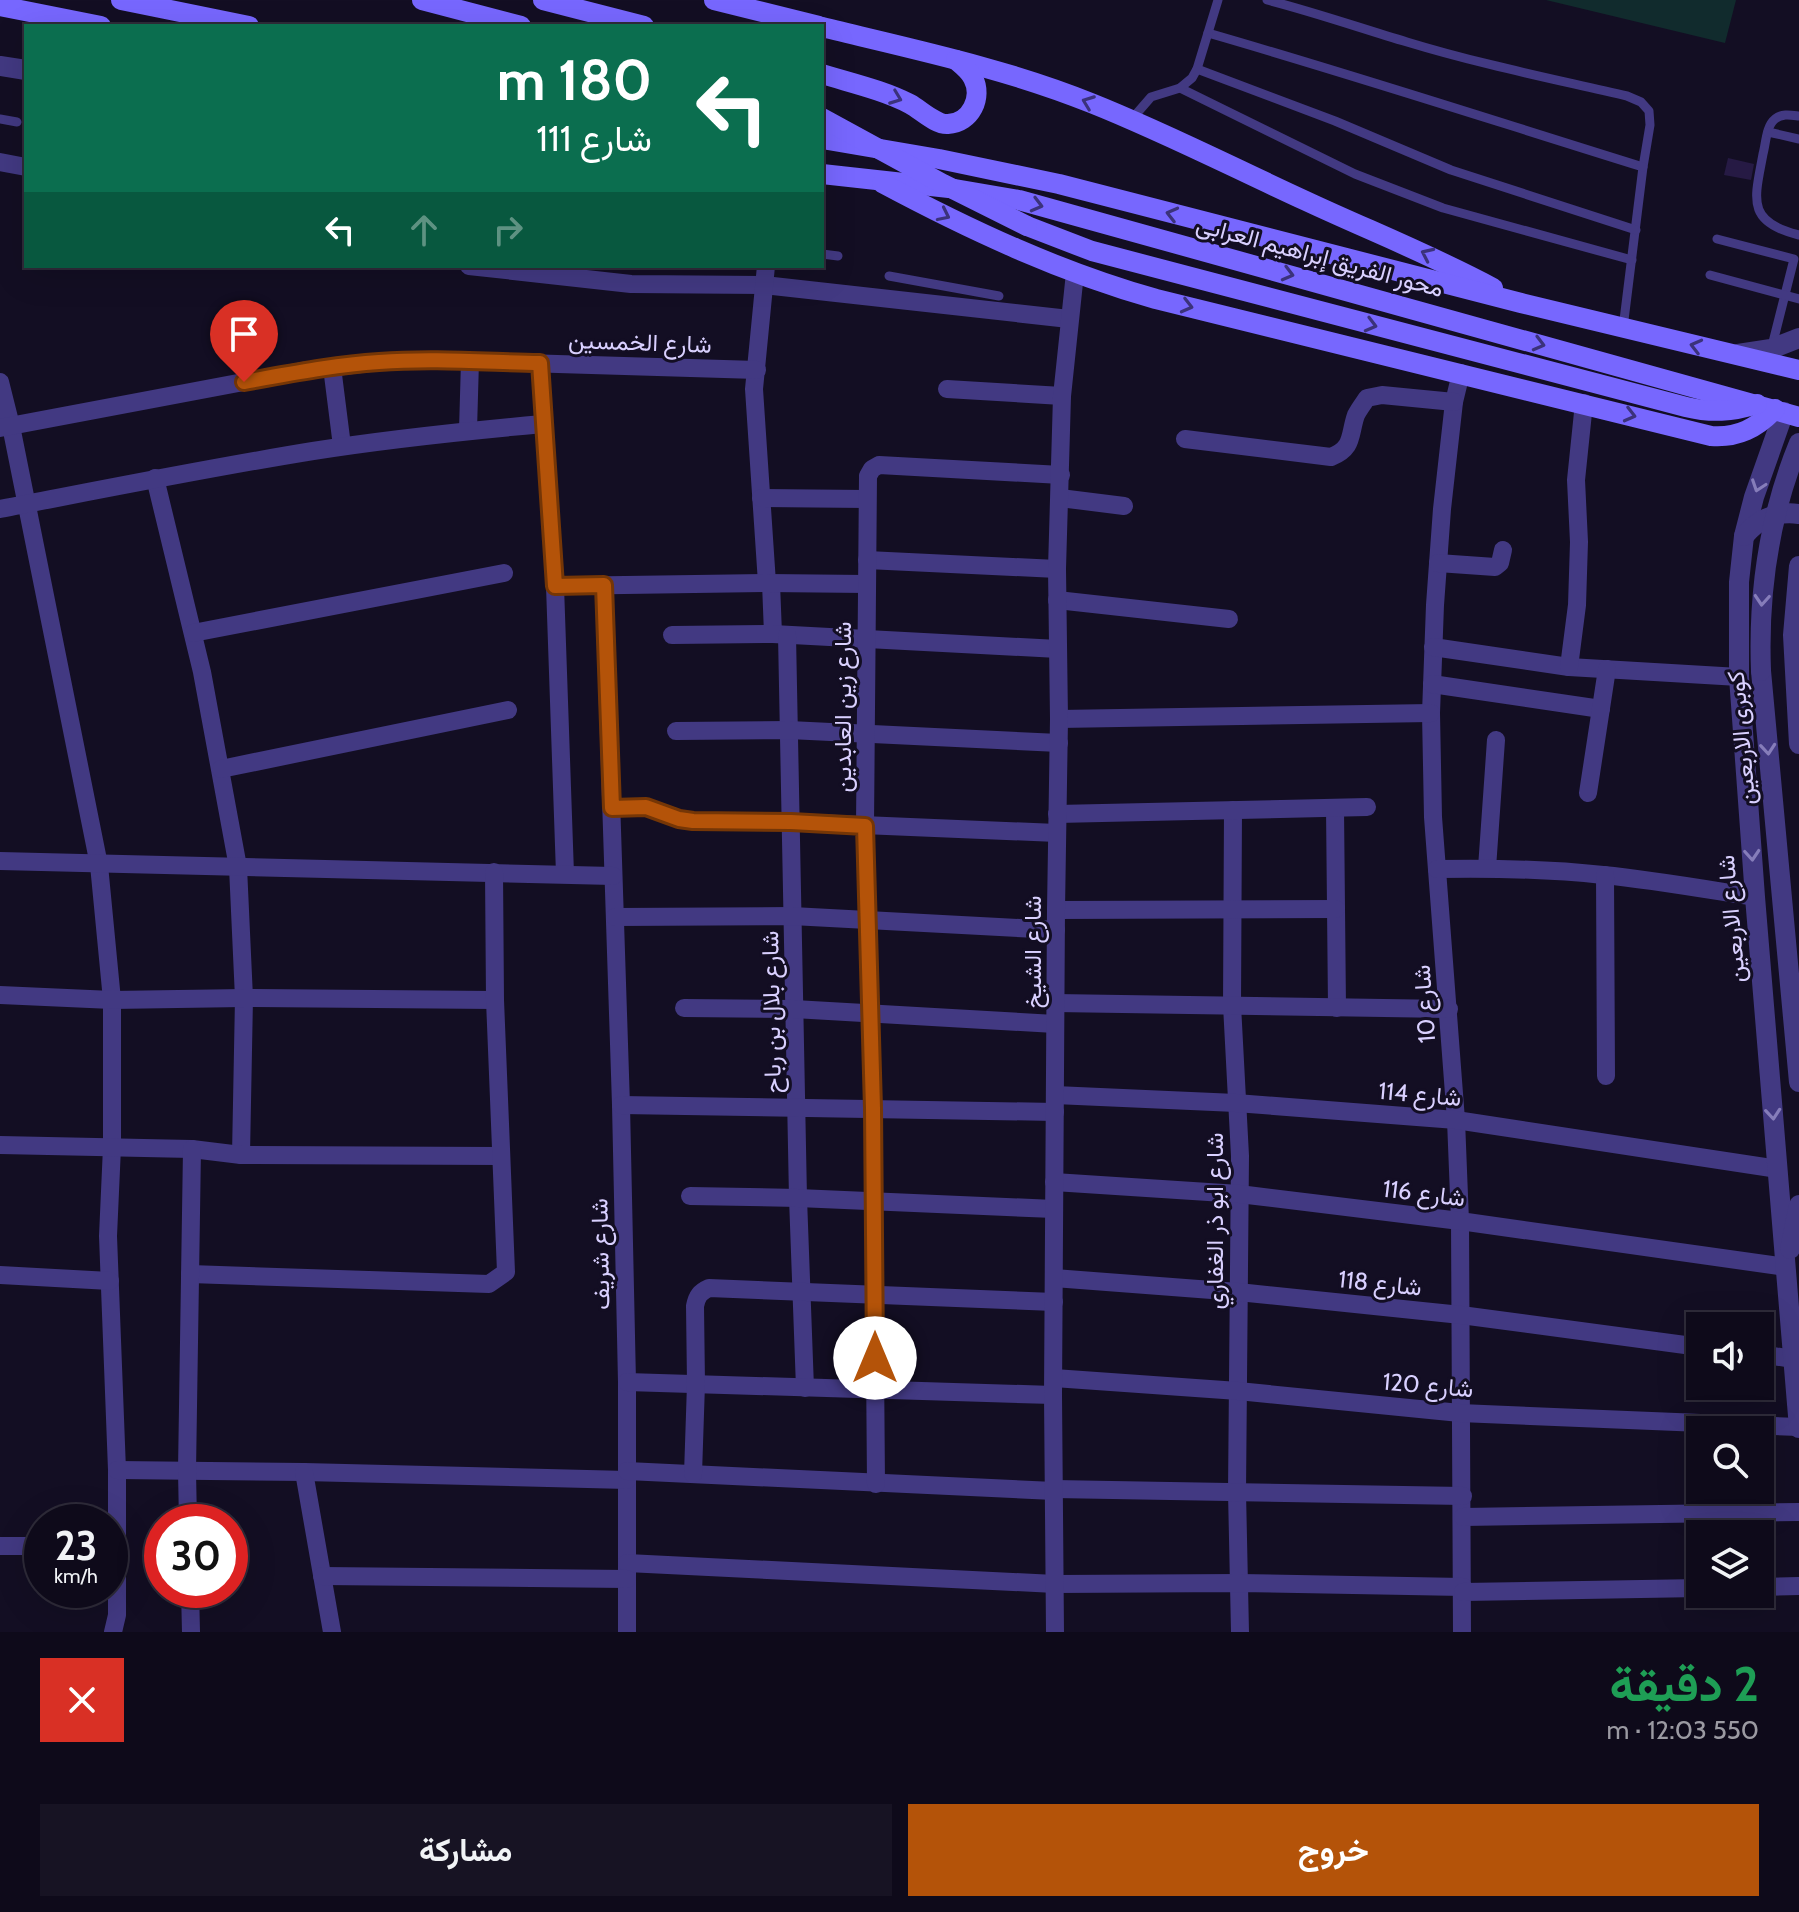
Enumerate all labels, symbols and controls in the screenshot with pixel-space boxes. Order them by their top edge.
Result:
text: 180 m [497,46,652,114]
icon: left [680,56,784,160]
one-way arrow [888,89,902,105]
one-way arrow [1082,95,1096,112]
text: شارع 111 [536,116,652,160]
one-way arrow [1030,196,1044,212]
one-way arrow [936,205,951,221]
one-way arrow [1166,206,1180,223]
icon: left [318,208,362,252]
icon: ahead [402,208,446,252]
icon: right [486,208,530,252]
street label: محور الفريق إبراهيم العرابى [1193,209,1447,305]
one-way arrow [1421,248,1435,264]
one-way arrow [1281,265,1295,282]
one-way arrow [1180,297,1193,314]
pin [210,300,278,382]
icon: arrive [222,312,266,356]
one-way arrow [1363,315,1377,332]
street label: شارع الخمسين [568,325,712,361]
one-way arrow [1531,334,1545,351]
one-way arrow [1689,338,1703,355]
one-way arrow [1622,406,1636,423]
one-way arrow [1752,478,1768,492]
one-way arrow [1754,594,1771,607]
street label: شارع زين العابدين [828,622,859,792]
street label: كوبرى الاربعين [1721,670,1762,806]
one-way arrow [1759,743,1776,756]
one-way arrow [1743,849,1760,862]
street label: شارع الاربعين [1711,854,1753,984]
street label: شارع الشيخ [1018,896,1050,1008]
street label: شارع بلال بن رباح [755,930,789,1094]
street label: شارع 10 [1407,964,1443,1044]
street label: شارع 114 [1377,1076,1463,1114]
one-way arrow [1764,1108,1781,1121]
street label: شارع ابو ذر الغفاري [1200,1132,1234,1310]
street label: شارع 116 [1381,1174,1467,1214]
street label: شارع شريف [585,1198,617,1310]
street label: شارع 118 [1337,1264,1423,1304]
map controls [1686,1312,1774,1608]
button: sound [1686,1312,1774,1400]
position arrow [833,1316,917,1400]
street label: شارع 120 [1381,1367,1475,1405]
button: search [1686,1416,1774,1504]
speed limit sign: 30 [144,1504,248,1608]
button: layers [1686,1520,1774,1608]
text: 23 [55,1521,97,1570]
text: km/h [54,1564,98,1588]
text: 2 دقيقة [1610,1655,1759,1713]
button: close [40,1658,124,1742]
text: 550 m · 12:03 [1606,1714,1759,1746]
button: مشاركة [40,1804,892,1896]
button: خروج [908,1804,1759,1896]

